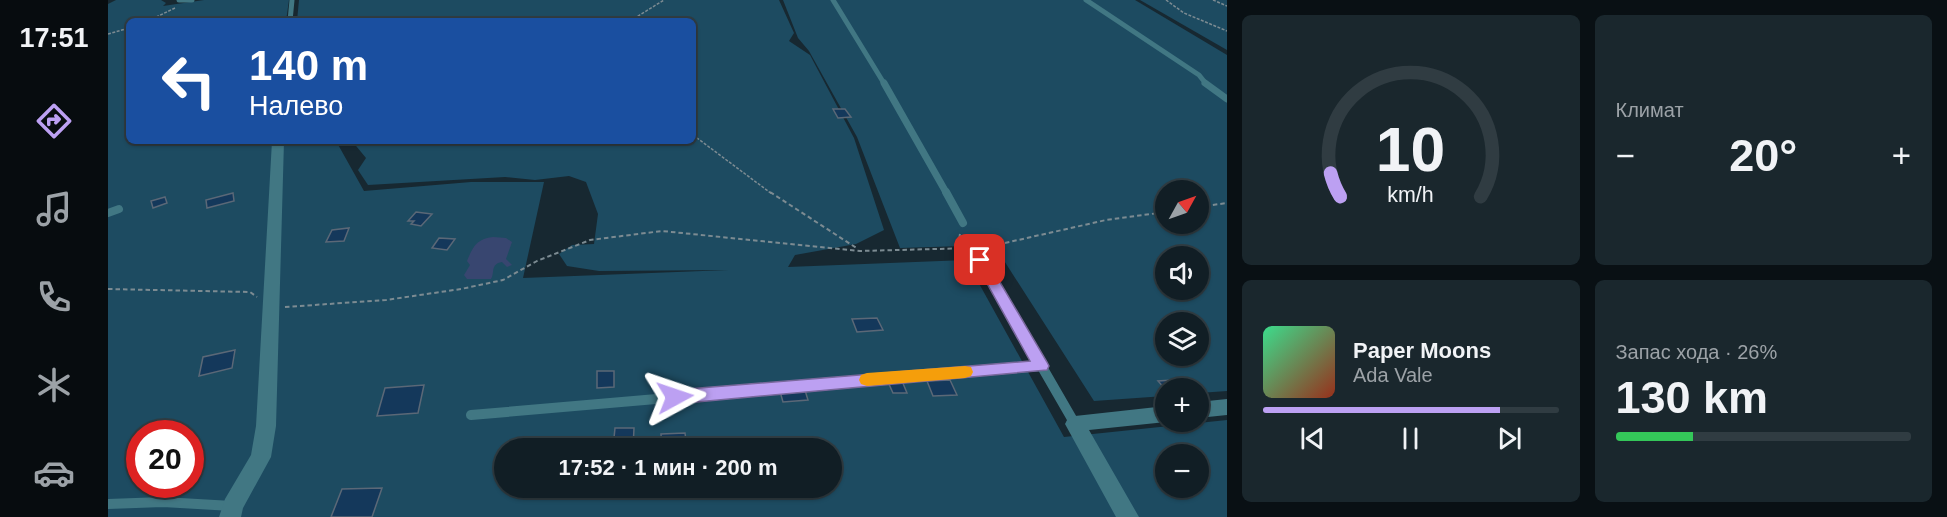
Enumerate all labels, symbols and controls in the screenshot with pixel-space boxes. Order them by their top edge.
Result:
text: 17:51 [19,23,89,53]
icon: left [150,42,228,120]
text: 140 m [249,42,368,89]
text: Налево [249,91,343,121]
text: Климат [1616,99,1684,121]
icon: directions [33,100,75,142]
text: 10 [1376,115,1445,184]
text: 20° [1729,130,1797,181]
text: − [1616,137,1635,174]
text: + [1892,137,1911,174]
north arrow [1155,180,1209,234]
map controls [1155,180,1209,498]
text: km/h [1388,183,1434,207]
icon: music [33,188,75,230]
pin [954,234,1005,285]
icon: arrive [963,243,996,276]
button: sound [1155,246,1209,300]
icon: phone [33,276,75,318]
button: layers [1155,312,1209,366]
text: Paper Moons [1353,338,1491,363]
text: Запас хода · 26% [1616,341,1777,363]
icon: climate [33,364,75,406]
text: Ada Vale [1353,364,1433,386]
position arrow [643,365,707,429]
text: 130 km [1616,372,1768,423]
button: + [1155,378,1209,432]
speed limit sign: 20 [126,420,204,498]
icon: previous [1296,422,1329,455]
icon: pause [1394,422,1427,455]
icon: next [1493,422,1526,455]
button: − [1155,444,1209,498]
icon: car [33,452,75,494]
text: 17:52 · 1 мин · 200 m [558,455,778,480]

